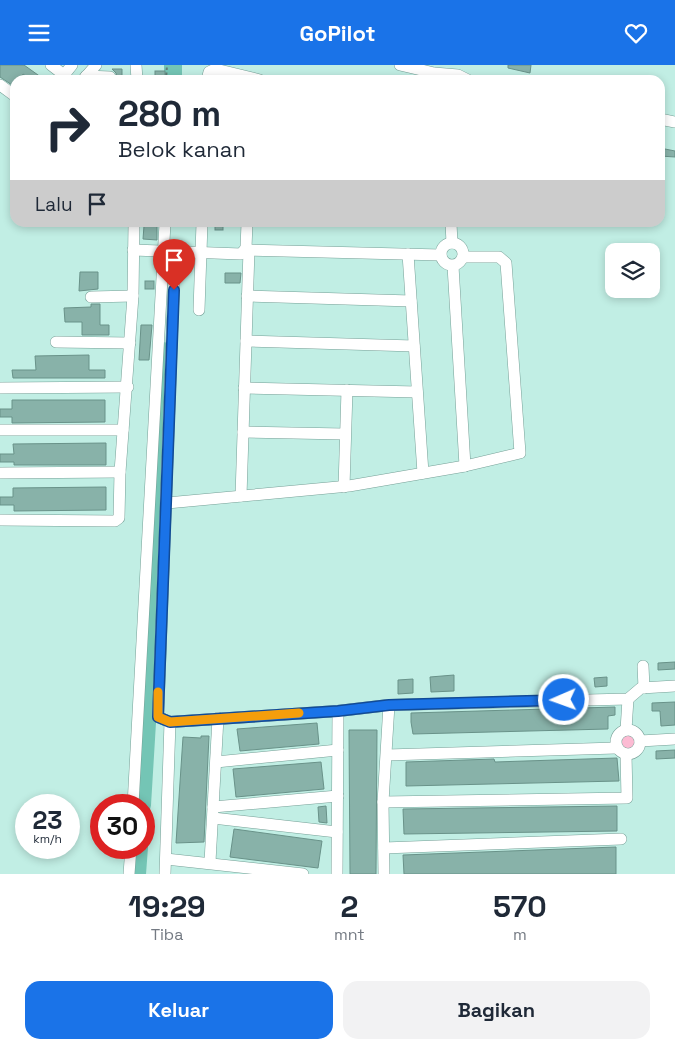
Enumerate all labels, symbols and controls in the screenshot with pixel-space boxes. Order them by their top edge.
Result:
icon: menu [25,19,53,47]
text: GoPilot [299,19,376,47]
icon: heart [622,19,650,47]
text: 280 m [118,92,221,136]
icon: right [35,95,100,160]
text: Belok kanan [118,135,246,163]
icon: arrive [83,190,111,218]
text: Lalu [35,192,73,217]
pin [153,239,195,290]
map controls [605,243,660,298]
button: layers [605,243,660,298]
icon: arrive [160,246,188,274]
position arrow [537,673,589,725]
speed limit sign: 30 [90,794,155,859]
text: 23 [32,804,63,836]
text: km/h [33,831,62,847]
text: 19:29 [128,887,206,926]
text: 2 [340,887,358,926]
text: 570 [493,887,547,926]
text: Tiba [151,924,183,945]
text: mnt [334,924,365,945]
text: m [513,924,527,945]
button: Keluar [25,981,333,1039]
button: Bagikan [343,981,650,1039]

